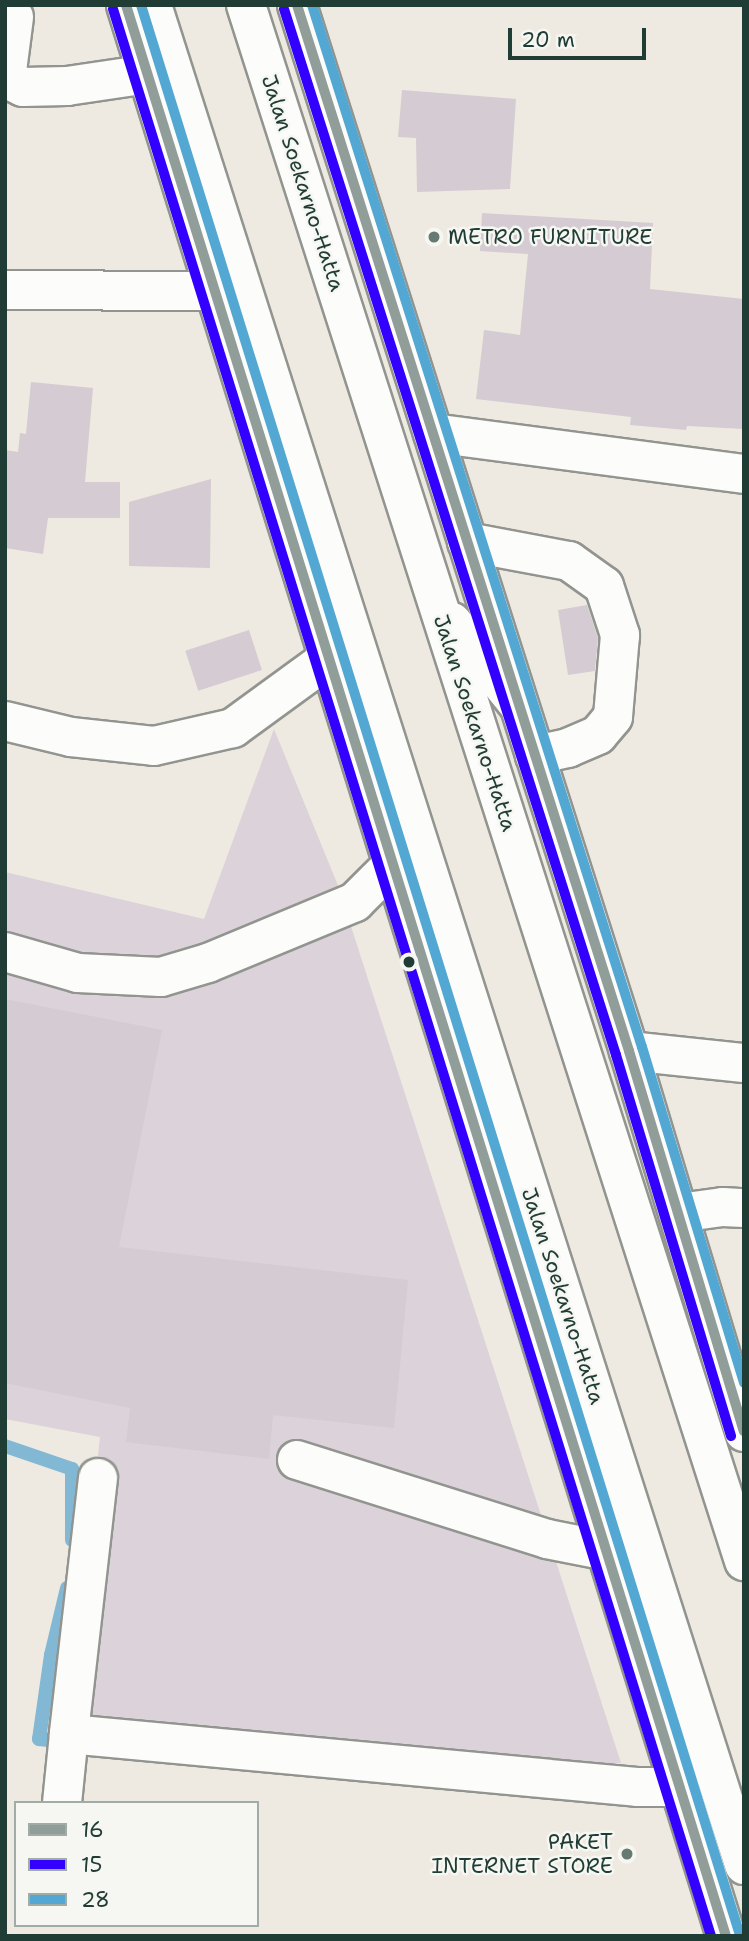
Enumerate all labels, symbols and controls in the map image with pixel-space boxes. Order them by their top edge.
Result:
scale bar [511,14,649,58]
text: 20 m [521,26,575,54]
street label: Jalan Soekarno-Hatta [256,72,350,294]
place label: METRO FURNITURE [448,224,652,250]
marker: METRO FURNITURE [426,229,442,245]
street label: Jalan Soekarno-Hatta [428,612,522,834]
unlabelled marker [402,955,416,969]
street label: Jalan Soekarno-Hatta [516,1185,610,1407]
legend [14,1801,259,1927]
text: 16 [81,1816,104,1844]
place label: PAKET INTERNET STORE [431,1829,613,1879]
marker: PAKET INTERNET STORE [619,1846,635,1862]
text: 15 [81,1851,102,1879]
text: 28 [81,1886,110,1914]

